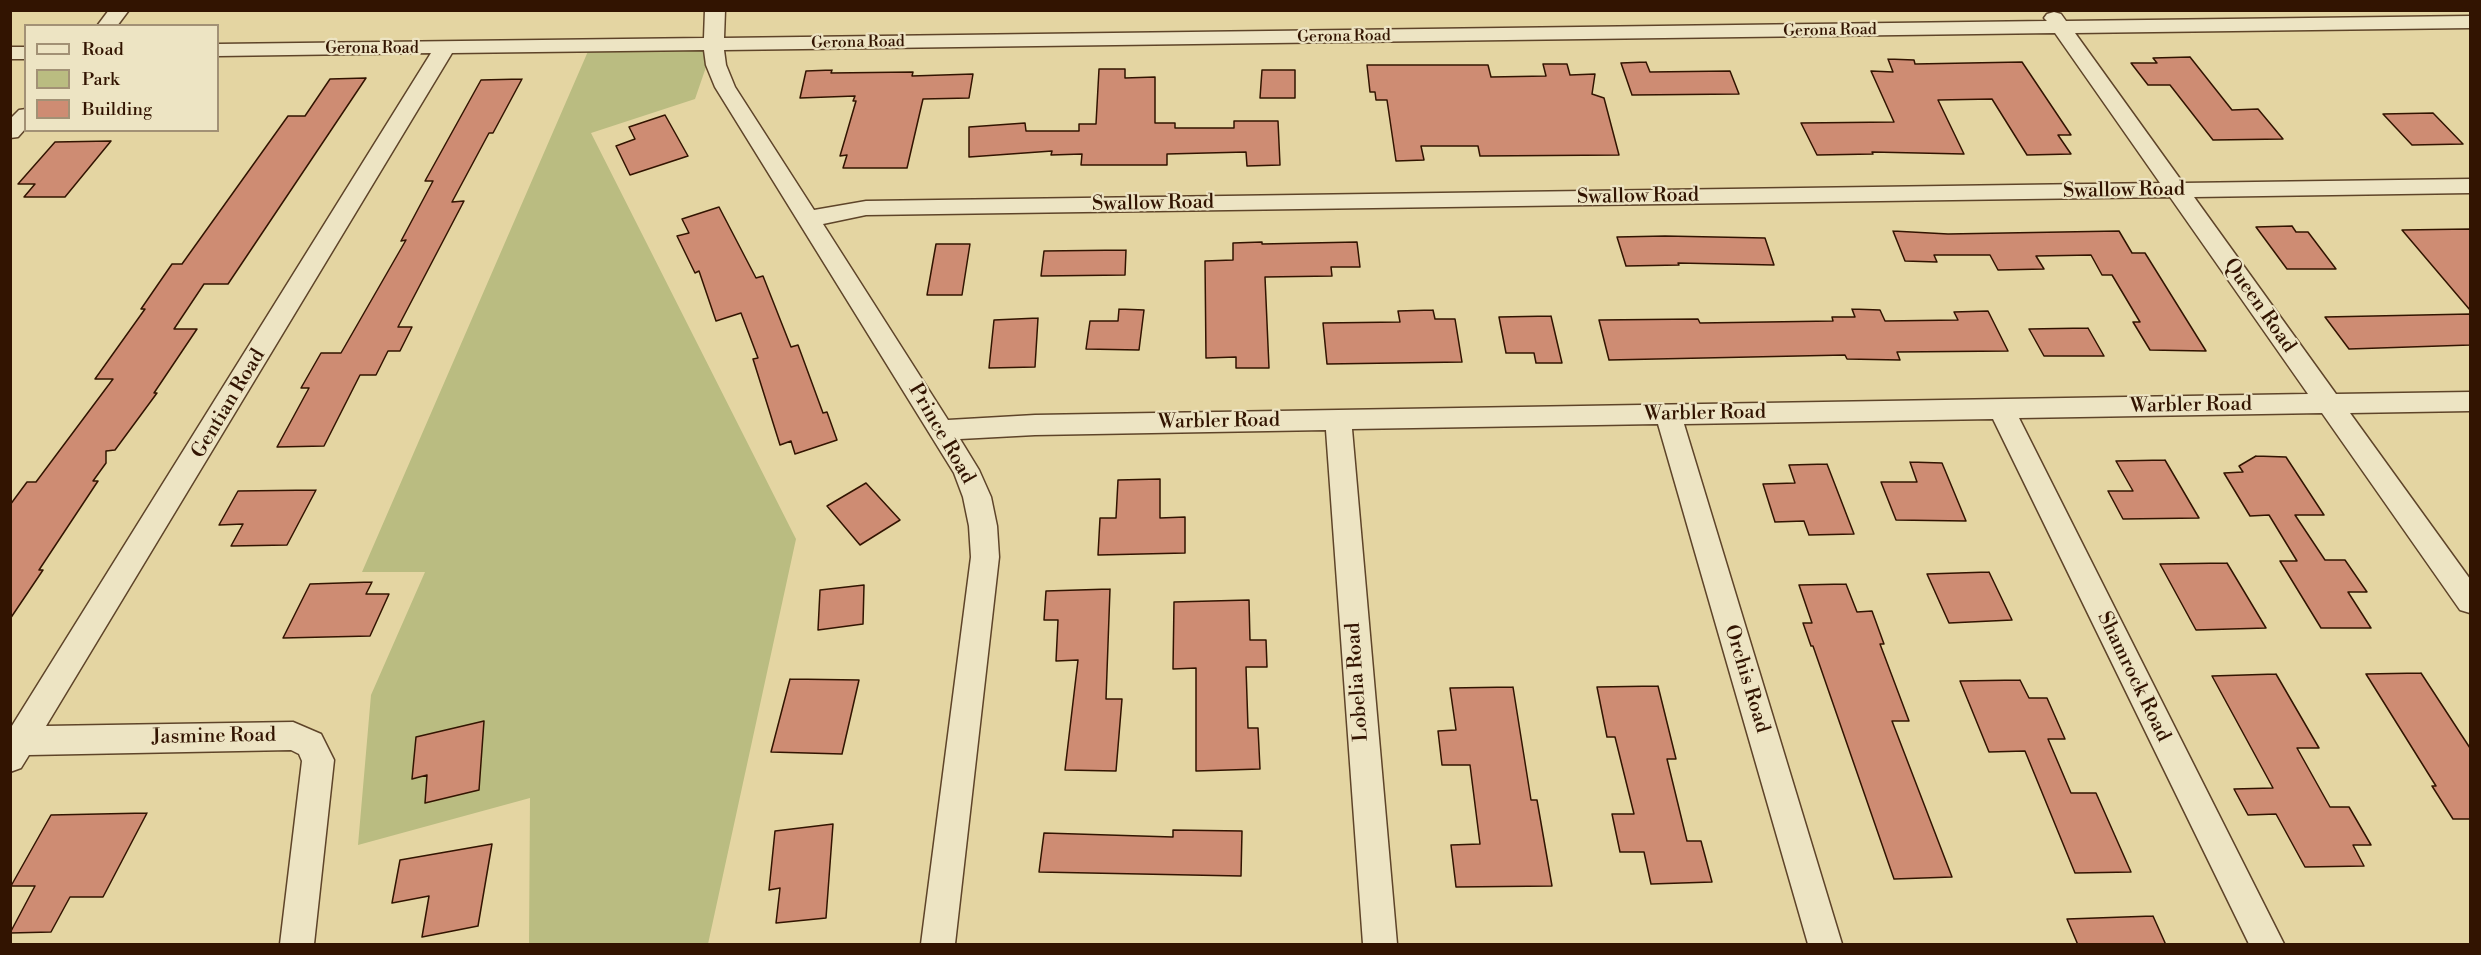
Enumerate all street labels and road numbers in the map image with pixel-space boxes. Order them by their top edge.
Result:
street label: Gerona Road [1783,21,1877,41]
street label: Gerona Road [1297,27,1391,47]
street label: Gerona Road [811,33,905,53]
street label: Gerona Road [325,39,419,59]
street label: Swallow Road [2063,178,2185,204]
street label: Swallow Road [1577,184,1699,210]
street label: Swallow Road [1092,191,1214,217]
street label: Queen Road [2218,254,2300,358]
street label: Gentian Road [187,345,271,463]
street label: Prince Road [903,380,979,488]
street label: Warbler Road [2130,393,2252,419]
street label: Warbler Road [1644,401,1766,427]
street label: Warbler Road [1158,409,1280,435]
street label: Shamrock Road [2091,608,2175,746]
street label: Lobelia Road [1342,622,1374,742]
street label: Orchis Road [1718,622,1774,736]
street label: Jasmine Road [152,724,276,750]

